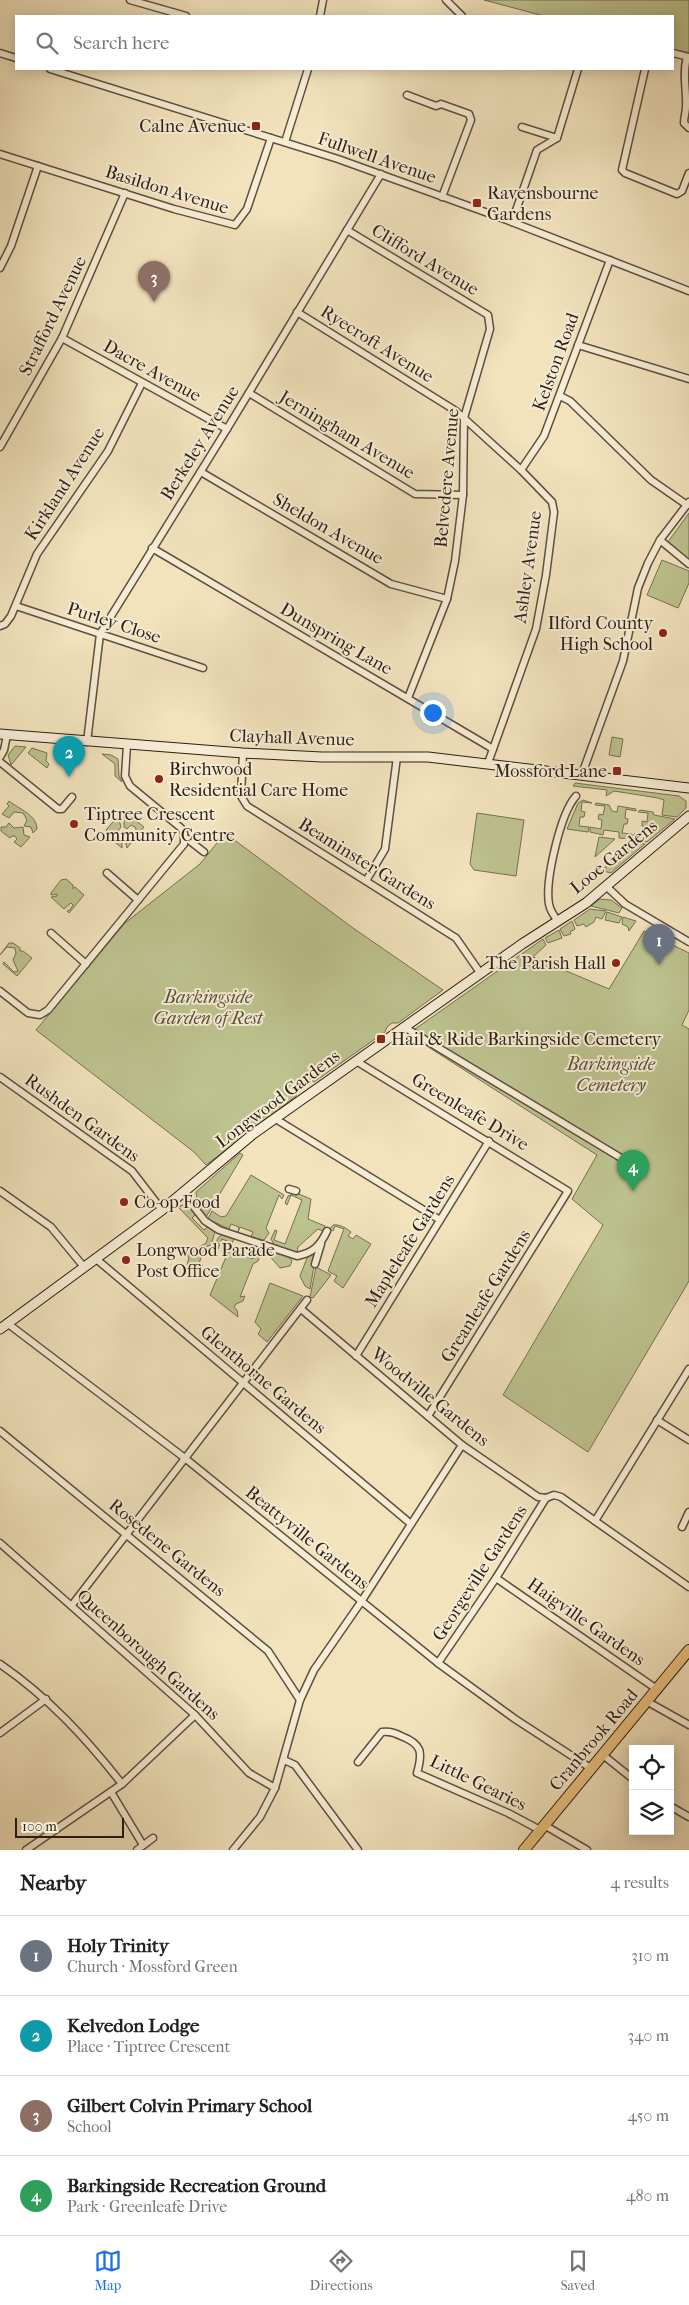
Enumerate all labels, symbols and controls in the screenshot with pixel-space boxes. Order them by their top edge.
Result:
search box [15,15,674,70]
icon: search [33,29,61,57]
text: Search here [73,32,169,54]
place label: Calne Avenue [139,116,246,137]
marker: Calne Avenue [250,120,262,132]
street label: Fullwell Avenue [315,128,439,188]
street label: Basildon Avenue [103,161,231,219]
place label: Ravensbourne Gardens [487,183,599,225]
marker: Ravensbourne Gardens [471,197,483,209]
street label: Clifford Avenue [368,220,482,300]
street label: Strafford Avenue [15,253,91,379]
pin: 3 [138,261,170,302]
street label: Ryecroft Avenue [317,301,437,387]
street label: Kelston Road [529,310,584,414]
street label: Dacre Avenue [100,336,205,407]
street label: Berkeley Avenue [156,382,244,504]
street label: Jerningham Avenue [274,385,419,484]
street label: Belvedere Avenue [430,407,464,549]
street label: Kirkland Avenue [21,423,109,544]
street label: Sheldon Avenue [269,489,387,569]
street label: Ashley Avenue [510,509,546,626]
street label: Purley Close [65,598,164,648]
street label: Dunspring Lane [276,598,396,680]
place label: Ilford County High School [548,613,654,655]
marker: Ilford County High School [657,627,669,639]
your location [420,700,446,726]
street label: Clayhall Avenue [229,725,355,751]
pin: 2 [53,736,85,777]
place label: Birchwood Residential Care Home [169,759,348,801]
place label: Mossford Lane [494,761,607,782]
marker: Mossford Lane [611,765,623,777]
marker: Birchwood Residential Care Home [153,773,165,785]
place label: Tiptree Crescent Community Centre [84,804,235,846]
street label: Beaminster Gardens [295,813,440,915]
street label: Looe Gardens [566,815,662,899]
marker: Tiptree Crescent Community Centre [68,818,80,830]
pin: 1 [643,924,675,965]
place label: The Parish Hall [486,953,606,974]
marker: The Parish Hall [610,957,622,969]
park label: Barkingside Garden of Rest [154,987,264,1029]
place label: Hail & Ride Barkingside Cemetery [391,1029,663,1050]
marker: Hail & Ride Barkingside Cemetery [375,1033,387,1045]
street label: Longwood Gardens [212,1045,344,1152]
park label: Barkingside Cemetery [566,1054,656,1096]
street label: Rushden Gardens [20,1069,144,1167]
street label: Greenleafe Drive [408,1069,532,1155]
pin: 4 [617,1150,649,1191]
street label: Mapleleafe Gardens [361,1170,460,1311]
place label: Co-op Food [134,1192,221,1213]
marker: Co-op Food [118,1196,130,1208]
street label: Greanleafe Gardens [437,1225,536,1366]
place label: Longwood Parade Post Office [136,1240,275,1282]
marker: Longwood Parade Post Office [120,1254,132,1266]
street label: Glenthorne Gardens [196,1321,330,1439]
street label: Woodville Gardens [366,1342,493,1451]
street label: Beattyville Gardens [241,1482,373,1594]
street label: Rosedene Gardens [105,1495,230,1602]
street label: Georgeville Gardens [428,1501,532,1645]
street label: Haigville Gardens [523,1574,649,1671]
street label: Queenborough Gardens [72,1585,224,1725]
street label: Cranbrook Road [545,1685,643,1795]
map controls [629,1745,674,1835]
button: locate [629,1745,674,1790]
street label: Little Gearies [426,1751,530,1816]
button: layers [629,1790,674,1835]
scale bar [15,1815,124,1838]
text: 100 m [22,1818,57,1835]
text: Nearby [20,1871,86,1895]
text: 4 results [611,1873,669,1892]
text: Holy Trinity [67,1935,169,1957]
text: 1 [33,1946,39,1965]
text: 310 m [631,1946,669,1965]
text: Church · Mossford Green [67,1957,238,1976]
text: Kelvedon Lodge [67,2015,199,2037]
text: 2 [32,2026,40,2045]
text: 340 m [627,2026,669,2045]
text: Place · Tiptree Crescent [67,2037,230,2056]
text: Gilbert Colvin Primary School [67,2095,312,2117]
text: 3 [33,2106,39,2125]
text: 450 m [628,2106,669,2125]
text: School [67,2117,112,2136]
text: Barkingside Recreation Ground [67,2175,326,2197]
text: 4 [31,2186,41,2205]
text: 480 m [626,2186,669,2205]
text: Park · Greenleafe Drive [67,2197,227,2216]
tab: Map [94,2247,122,2294]
tab: Directions [310,2247,373,2294]
tab: Saved [560,2247,595,2294]

